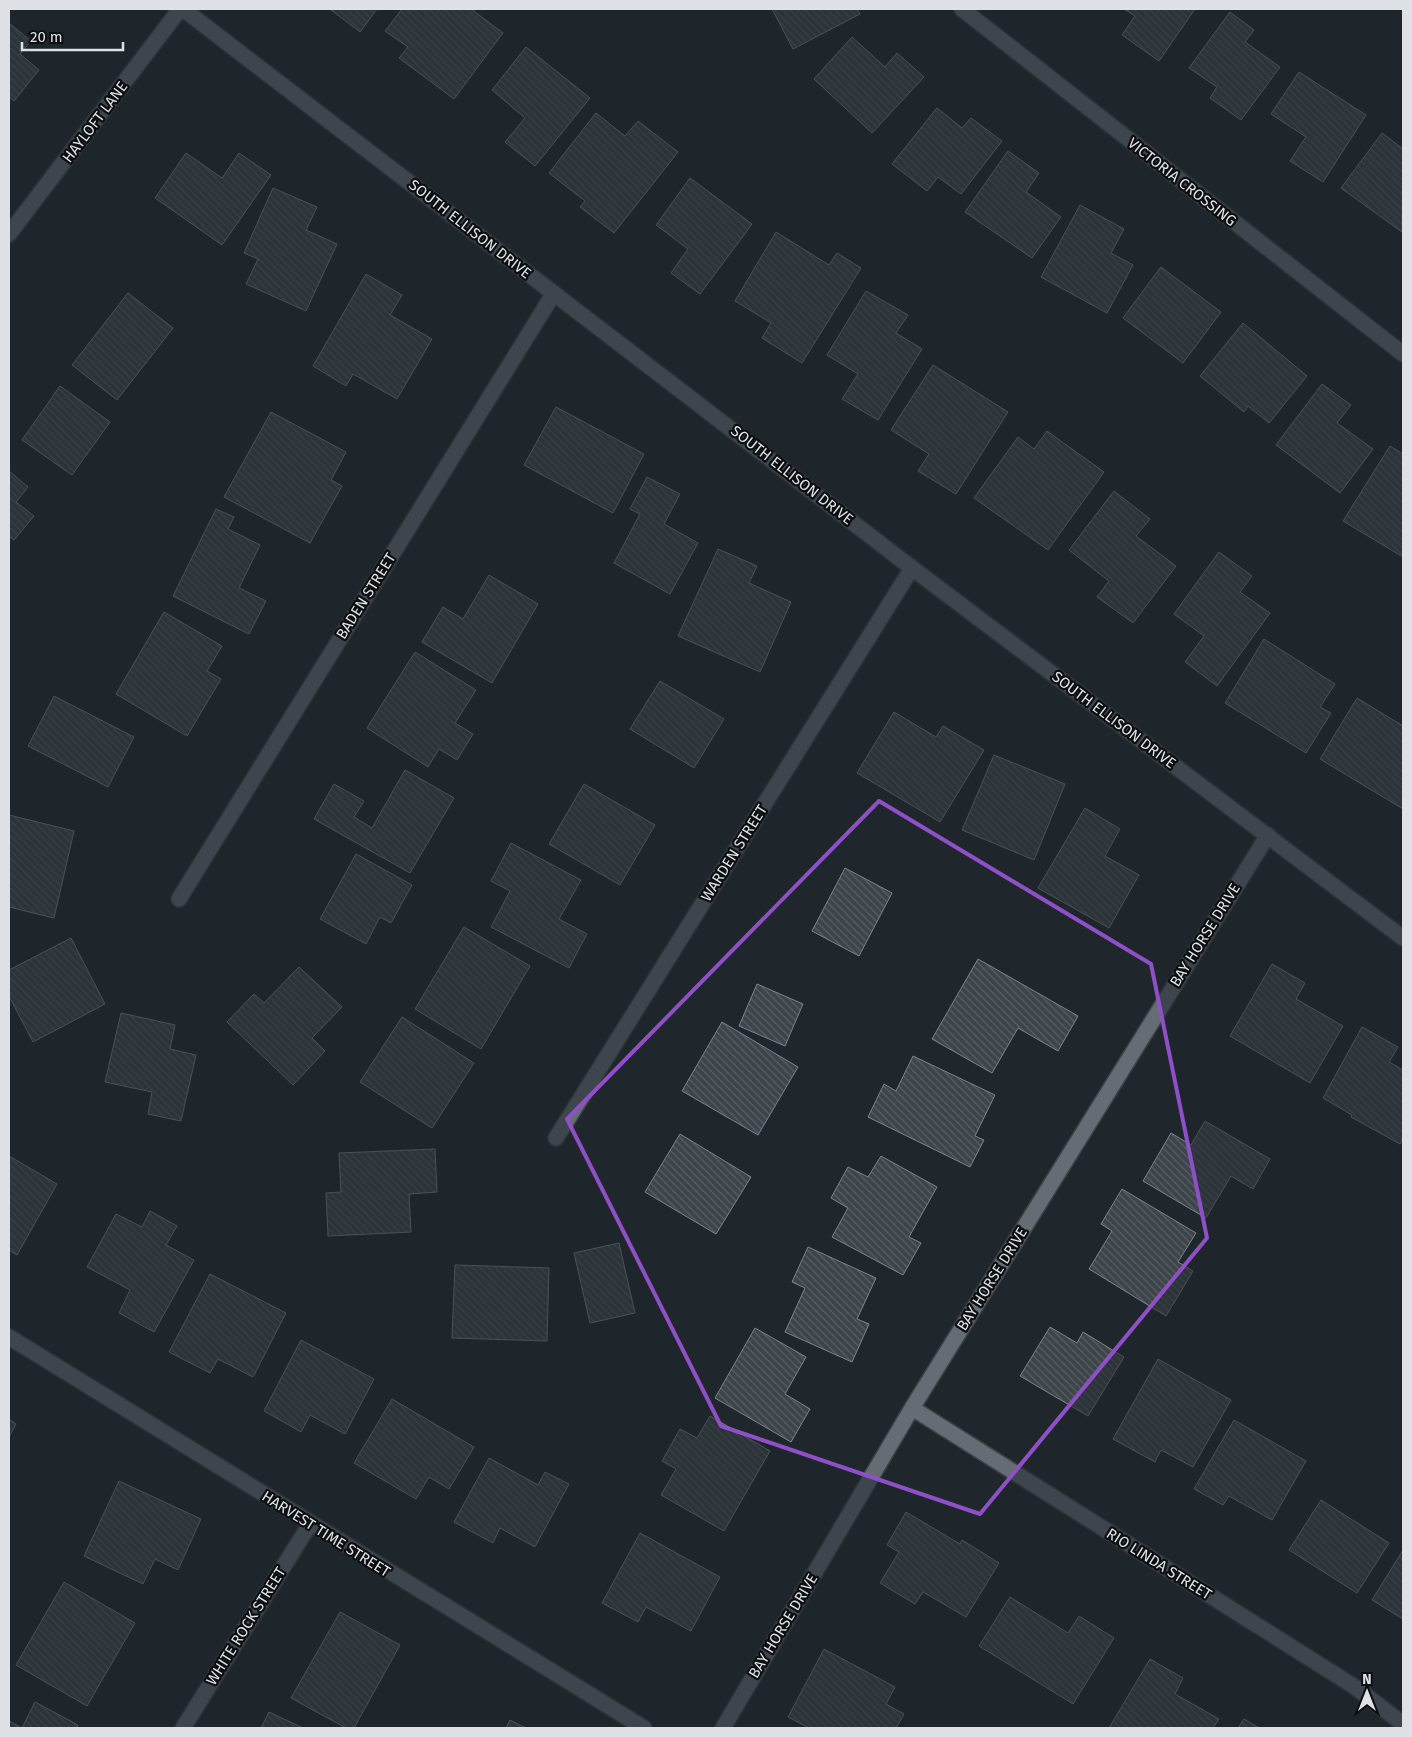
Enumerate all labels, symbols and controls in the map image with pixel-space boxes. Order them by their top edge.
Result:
scale bar [22,20,124,52]
text: 20 m [30,28,63,46]
street label: HAYLOFT LANE [59,78,131,166]
street label: VICTORIA CROSSING [1124,134,1240,230]
street label: SOUTH ELLISON DRIVE [405,176,535,282]
street label: SOUTH ELLISON DRIVE [727,422,857,528]
street label: BADEN STREET [332,549,400,642]
street label: SOUTH ELLISON DRIVE [1049,668,1179,772]
street label: WARDEN STREET [697,801,771,905]
street label: BAY HORSE DRIVE [1166,880,1244,990]
street label: BAY HORSE DRIVE [953,1224,1031,1334]
street label: HARVEST TIME STREET [259,1487,394,1581]
street label: RIO LINDA STREET [1103,1524,1215,1604]
street label: WHITE ROCK STREET [202,1563,290,1688]
street label: BAY HORSE DRIVE [745,1571,821,1681]
north arrow [1342,1667,1392,1717]
text: N [1362,1671,1372,1688]

